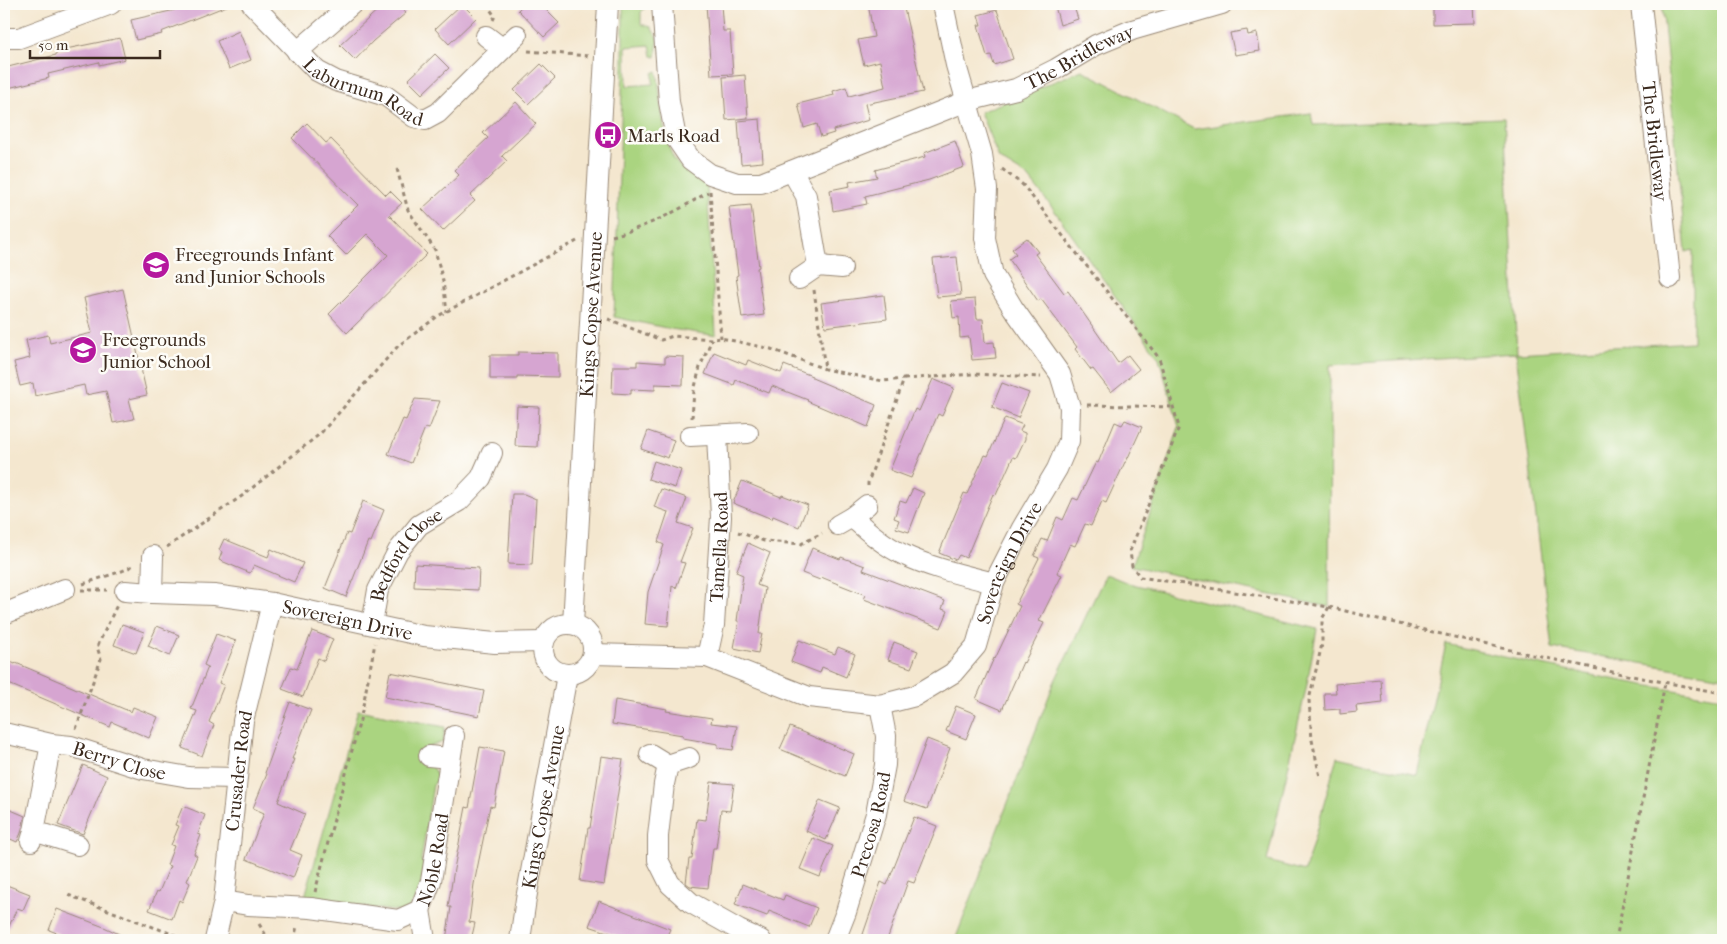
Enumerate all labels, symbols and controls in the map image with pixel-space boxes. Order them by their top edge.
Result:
street label: The Bridleway [1021,20,1138,95]
scale bar [30,28,160,60]
text: 50 m [38,36,69,54]
street label: Laburnum Road [298,53,426,131]
street label: The Bridleway [1637,80,1672,203]
bus stop icon: Marls Road [593,120,623,150]
place label: Marls Road [627,125,720,147]
street label: Kings Copse Avenue [576,231,607,398]
place label: Freegrounds Infant and Junior Schools [175,244,334,288]
school or university icon: Freegrounds Infant and Junior Schools [141,250,171,280]
place label: Freegrounds Junior School [100,329,211,373]
school or university icon: Freegrounds Junior School [68,335,98,365]
street label: Tamella Road [705,490,733,603]
street label: Sovereign Drive [973,498,1047,627]
street label: Bedford Close [366,503,447,603]
street label: Sovereign Drive [280,596,414,645]
street label: Crusader Road [221,707,257,833]
street label: Kings Copse Avenue [518,723,570,891]
street label: Berry Close [70,737,167,785]
street label: Precosa Road [847,769,896,881]
street label: Noble Road [413,811,454,909]

